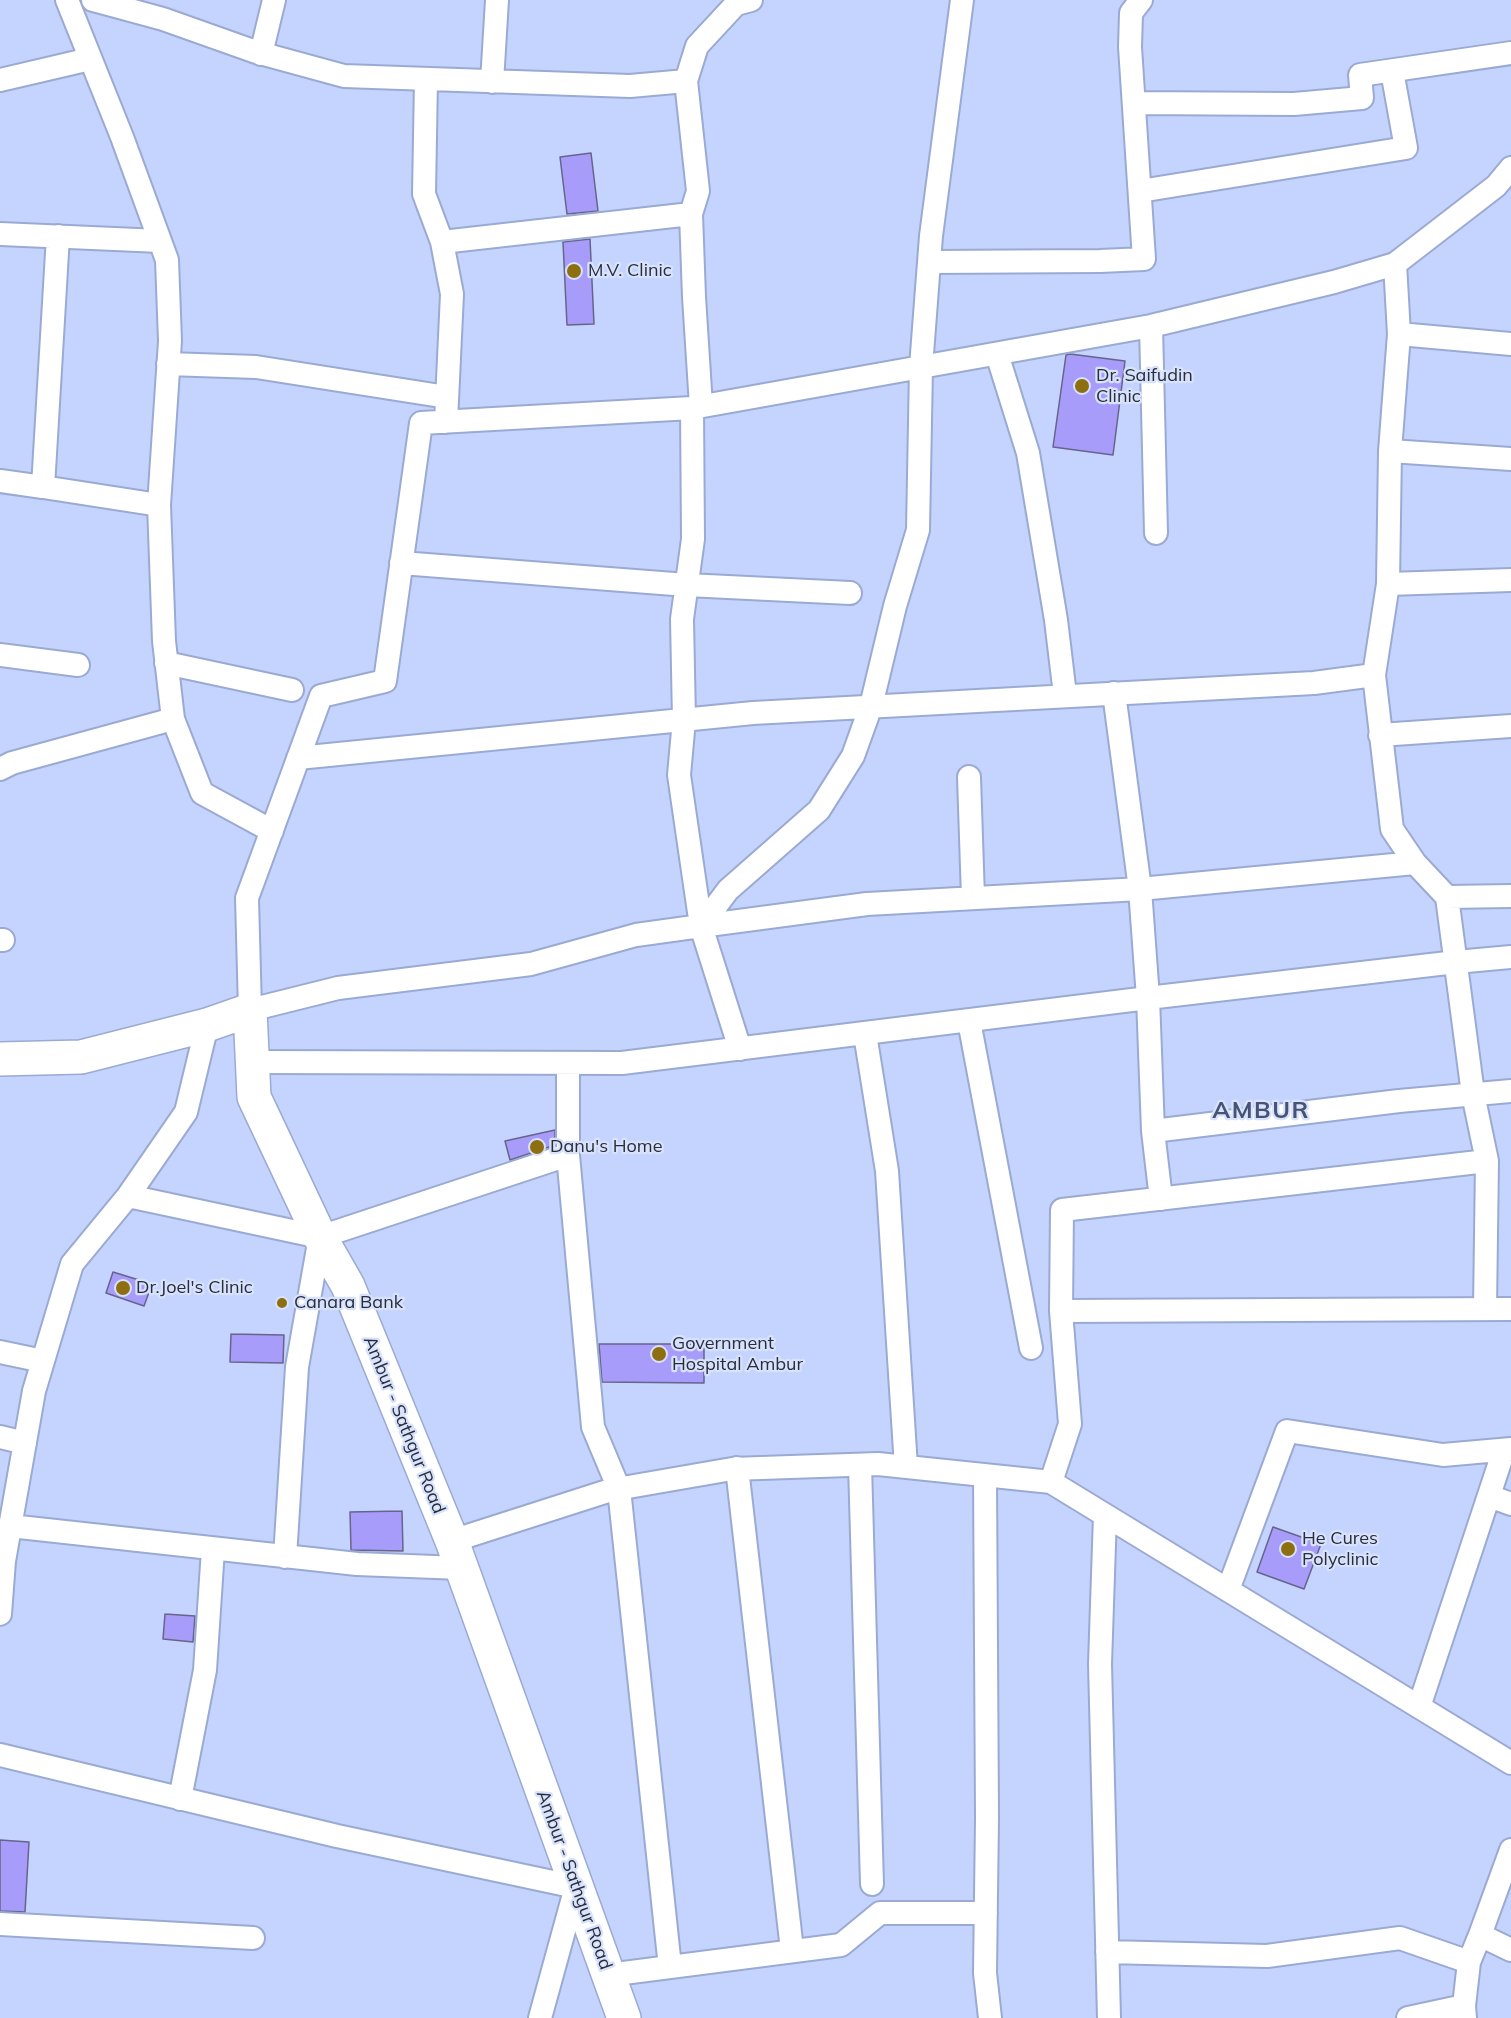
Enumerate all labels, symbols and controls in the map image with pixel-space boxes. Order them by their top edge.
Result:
place label: M.V. Clinic [588,260,672,282]
marker: M.V. Clinic [565,262,583,280]
place label: Dr. Saifudin Clinic [1096,365,1193,407]
marker: Dr. Saifudin Clinic [1073,377,1091,395]
district label: AMBUR [1212,1097,1310,1125]
place label: Danu's Home [550,1136,662,1158]
marker: Danu's Home [528,1138,546,1156]
place label: Dr.Joel's Clinic [136,1277,253,1299]
marker: Dr.Joel's Clinic [114,1279,132,1297]
place label: Canara Bank [294,1292,403,1314]
marker: Canara Bank [275,1296,289,1310]
street label: Ambur - Sathgur Road [359,1333,449,1517]
place label: Government Hospital Ambur [672,1333,803,1376]
marker: Government Hospital Ambur [650,1345,668,1363]
place label: He Cures Polyclinic [1302,1528,1379,1570]
marker: He Cures Polyclinic [1279,1540,1297,1558]
street label: Ambur - Sathgur Road [531,1787,617,1973]

